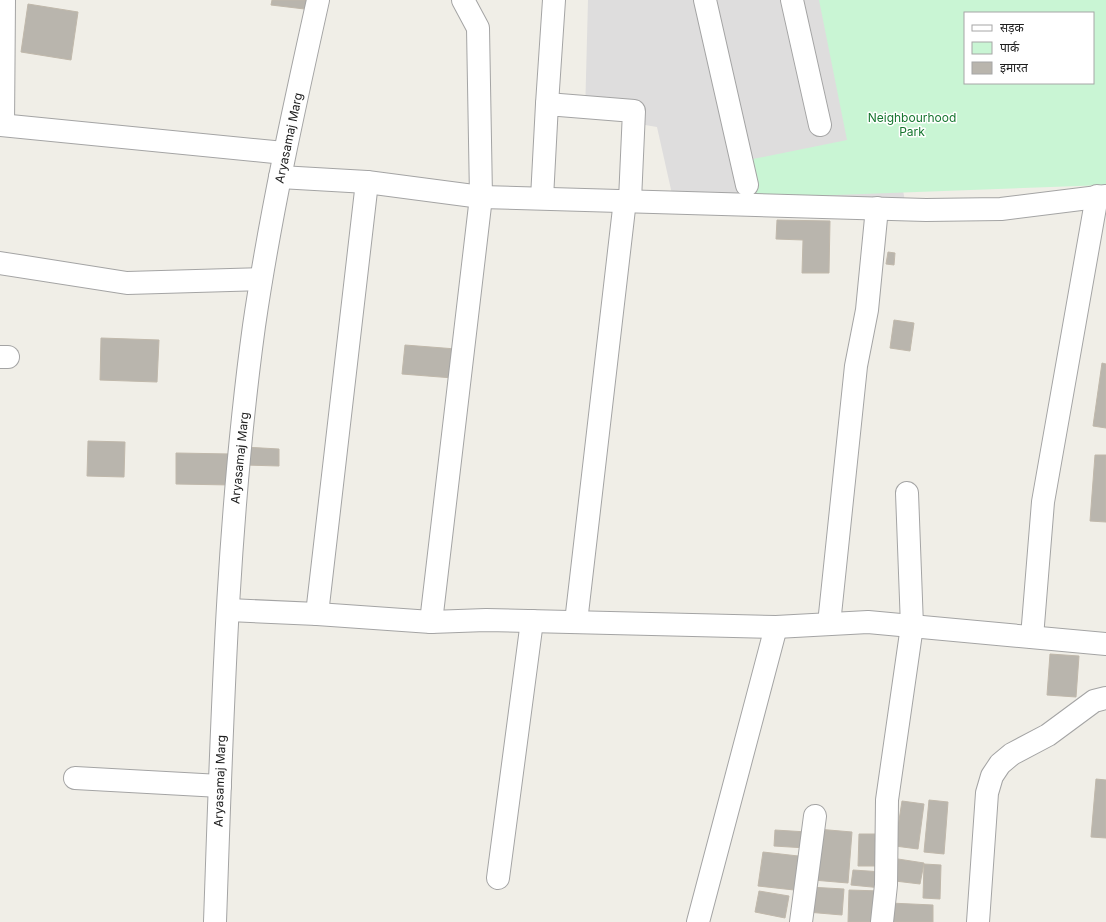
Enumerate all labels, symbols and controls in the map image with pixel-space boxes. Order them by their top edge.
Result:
legend [964,12,1094,84]
text: सड़क [1000,20,1025,35]
text: पार्क [1000,40,1020,55]
text: इमारत [1000,60,1029,75]
street label: Aryasamaj Marg [272,91,305,185]
park label: Neighbourhood Park [868,110,956,139]
street label: Aryasamaj Marg [227,411,252,505]
street label: Aryasamaj Marg [210,735,229,827]

